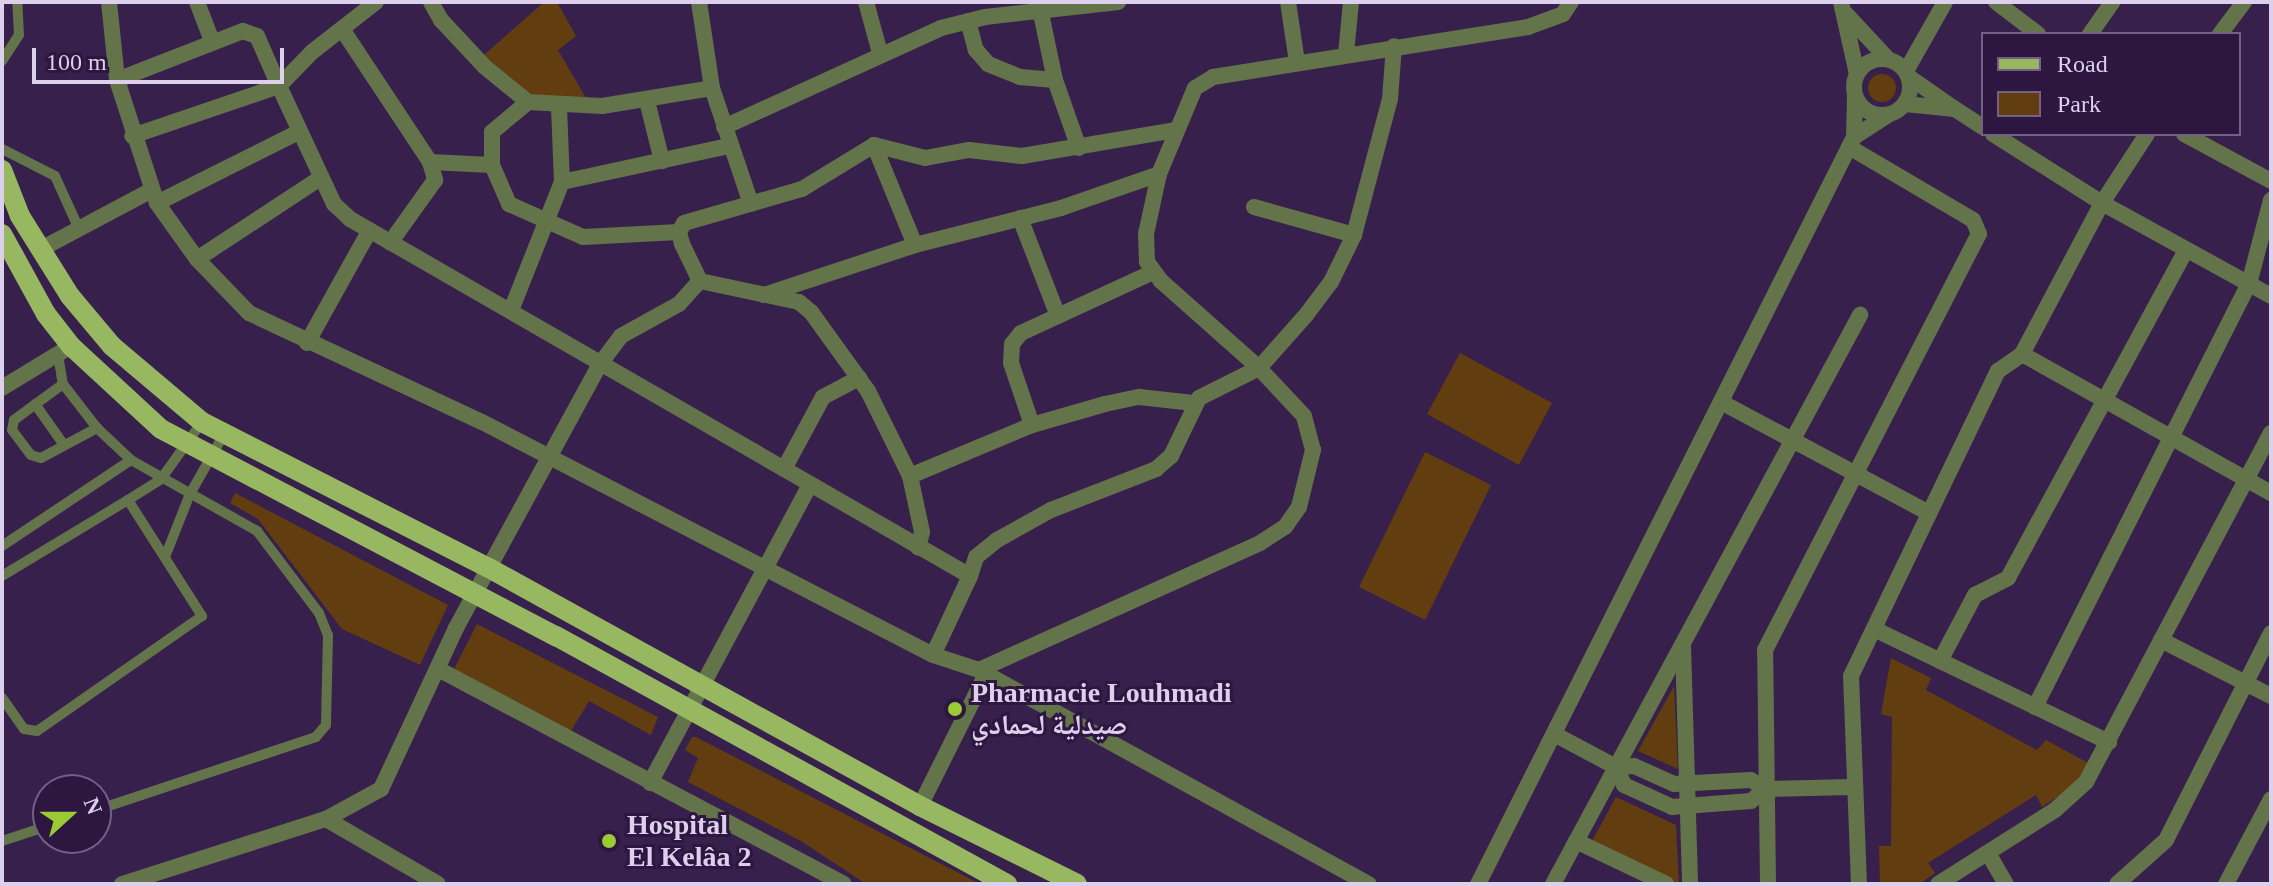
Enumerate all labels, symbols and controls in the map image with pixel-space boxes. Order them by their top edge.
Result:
scale bar [36,32,288,82]
legend [1981,32,2241,136]
text: 100 m [46,49,107,75]
text: Road [2057,51,2108,77]
text: Park [2057,91,2101,117]
place label: Pharmacie Louhmadi صيدلية لحمادي [971,676,1232,742]
marker: Pharmacie Louhmadi صيدلية لحمادي [946,700,964,718]
north arrow [32,774,112,854]
text: N [78,794,108,818]
place label: Hospital El Kelâa 2 [627,808,751,874]
marker: Hospital El Kelâa 2 [598,830,620,852]

